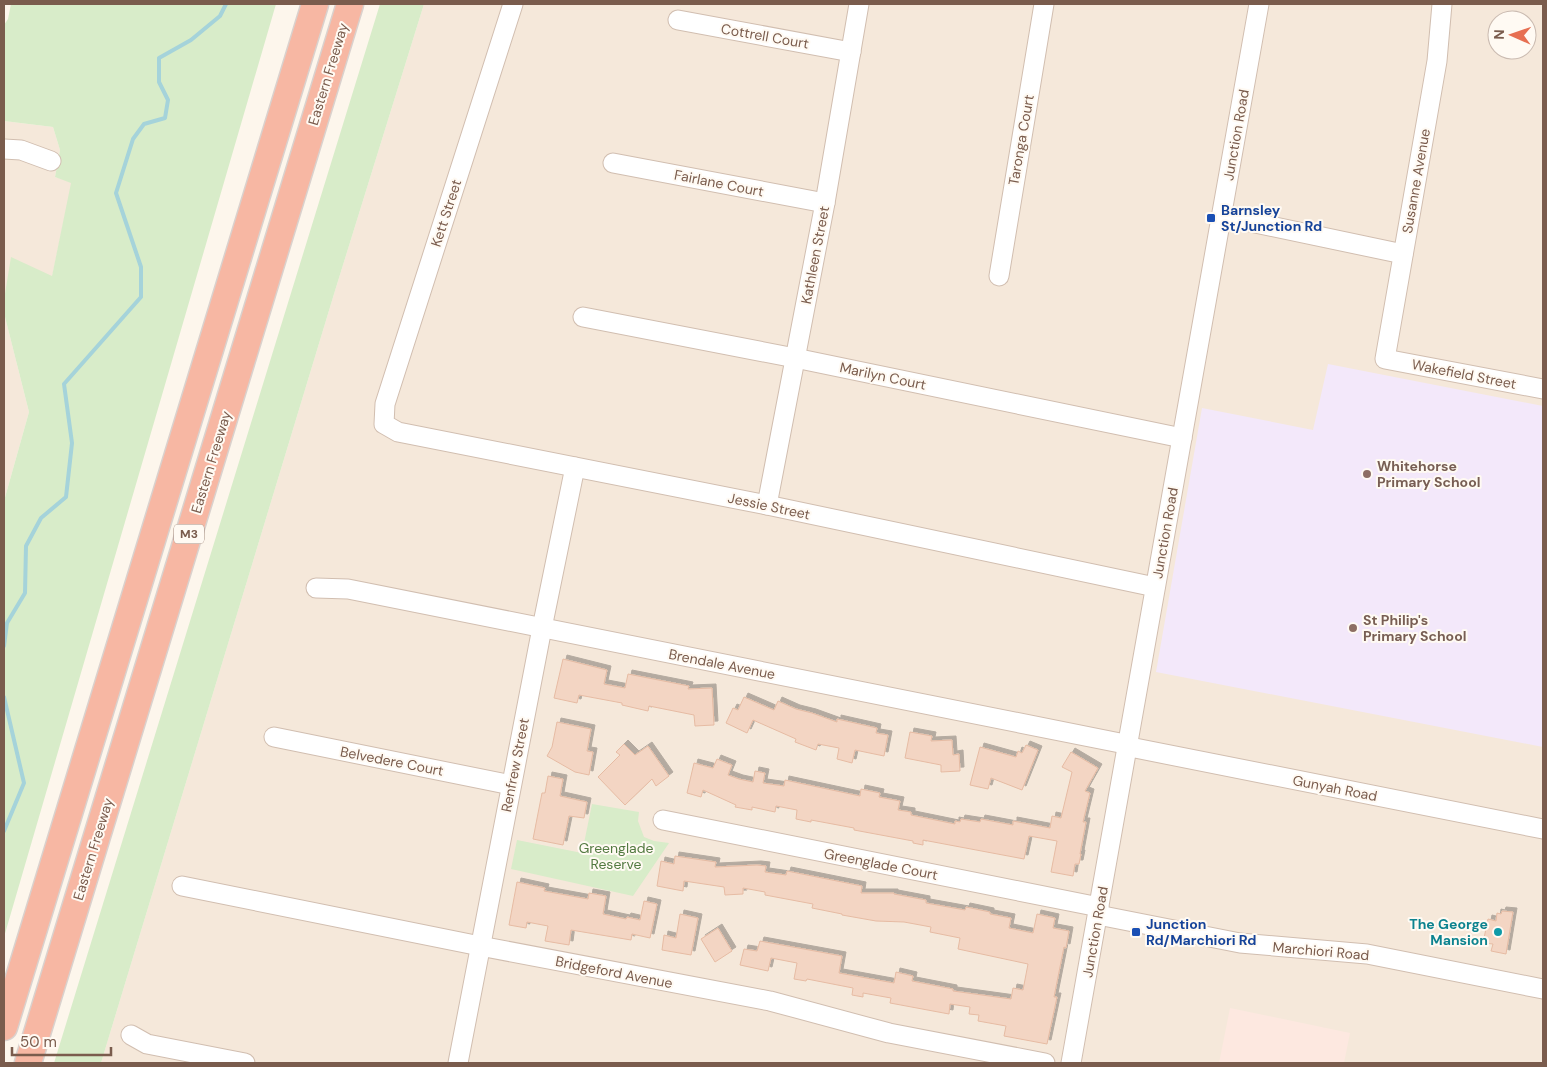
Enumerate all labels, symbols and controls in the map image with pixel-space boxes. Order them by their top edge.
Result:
north arrow [1487,10,1537,60]
street label: Cottrell Court [720,19,810,53]
street label: Eastern Freeway [304,20,352,127]
text: N [1490,29,1508,40]
street label: Junction Road [1219,88,1253,182]
street label: Taronga Court [1004,93,1038,187]
street label: Susanne Avenue [1398,127,1434,235]
street label: Fairlane Court [673,166,765,200]
street label: Kett Street [427,177,465,249]
place label: Barnsley St/Junction Rd [1221,201,1322,235]
street label: Kathleen Street [797,205,833,305]
marker: Barnsley St/Junction Rd [1205,212,1217,224]
street label: Wakefield Street [1410,355,1518,393]
street label: Marilyn Court [838,358,928,394]
street label: Eastern Freeway [187,408,235,515]
place label: Whitehorse Primary School [1377,457,1480,491]
marker: Whitehorse Primary School [1361,468,1373,480]
street label: Junction Road [1148,486,1182,580]
street label: Jessie Street [726,488,812,524]
road number: M3 [174,524,204,544]
place label: St Philip's Primary School [1363,611,1466,645]
marker: St Philip's Primary School [1347,622,1359,634]
street label: Brendale Avenue [667,645,777,683]
street label: Renfrew Street [497,717,533,813]
street label: Belvedere Court [339,742,445,780]
street label: Gunyah Road [1291,771,1379,805]
street label: Eastern Freeway [69,795,117,902]
park label: Greenglade Reserve [579,839,653,873]
street label: Greenglade Court [823,844,939,884]
street label: Junction Road [1078,885,1112,979]
place label: Junction Rd/Marchiori Rd [1146,915,1256,949]
place label: The George Mansion [1409,915,1488,949]
marker: Junction Rd/Marchiori Rd [1130,926,1142,938]
marker: The George Mansion [1492,926,1504,938]
street label: Marchiori Road [1272,938,1370,964]
street label: Bridgeford Avenue [554,952,674,992]
scale bar [12,1024,111,1056]
text: 50 m [20,1032,57,1052]

